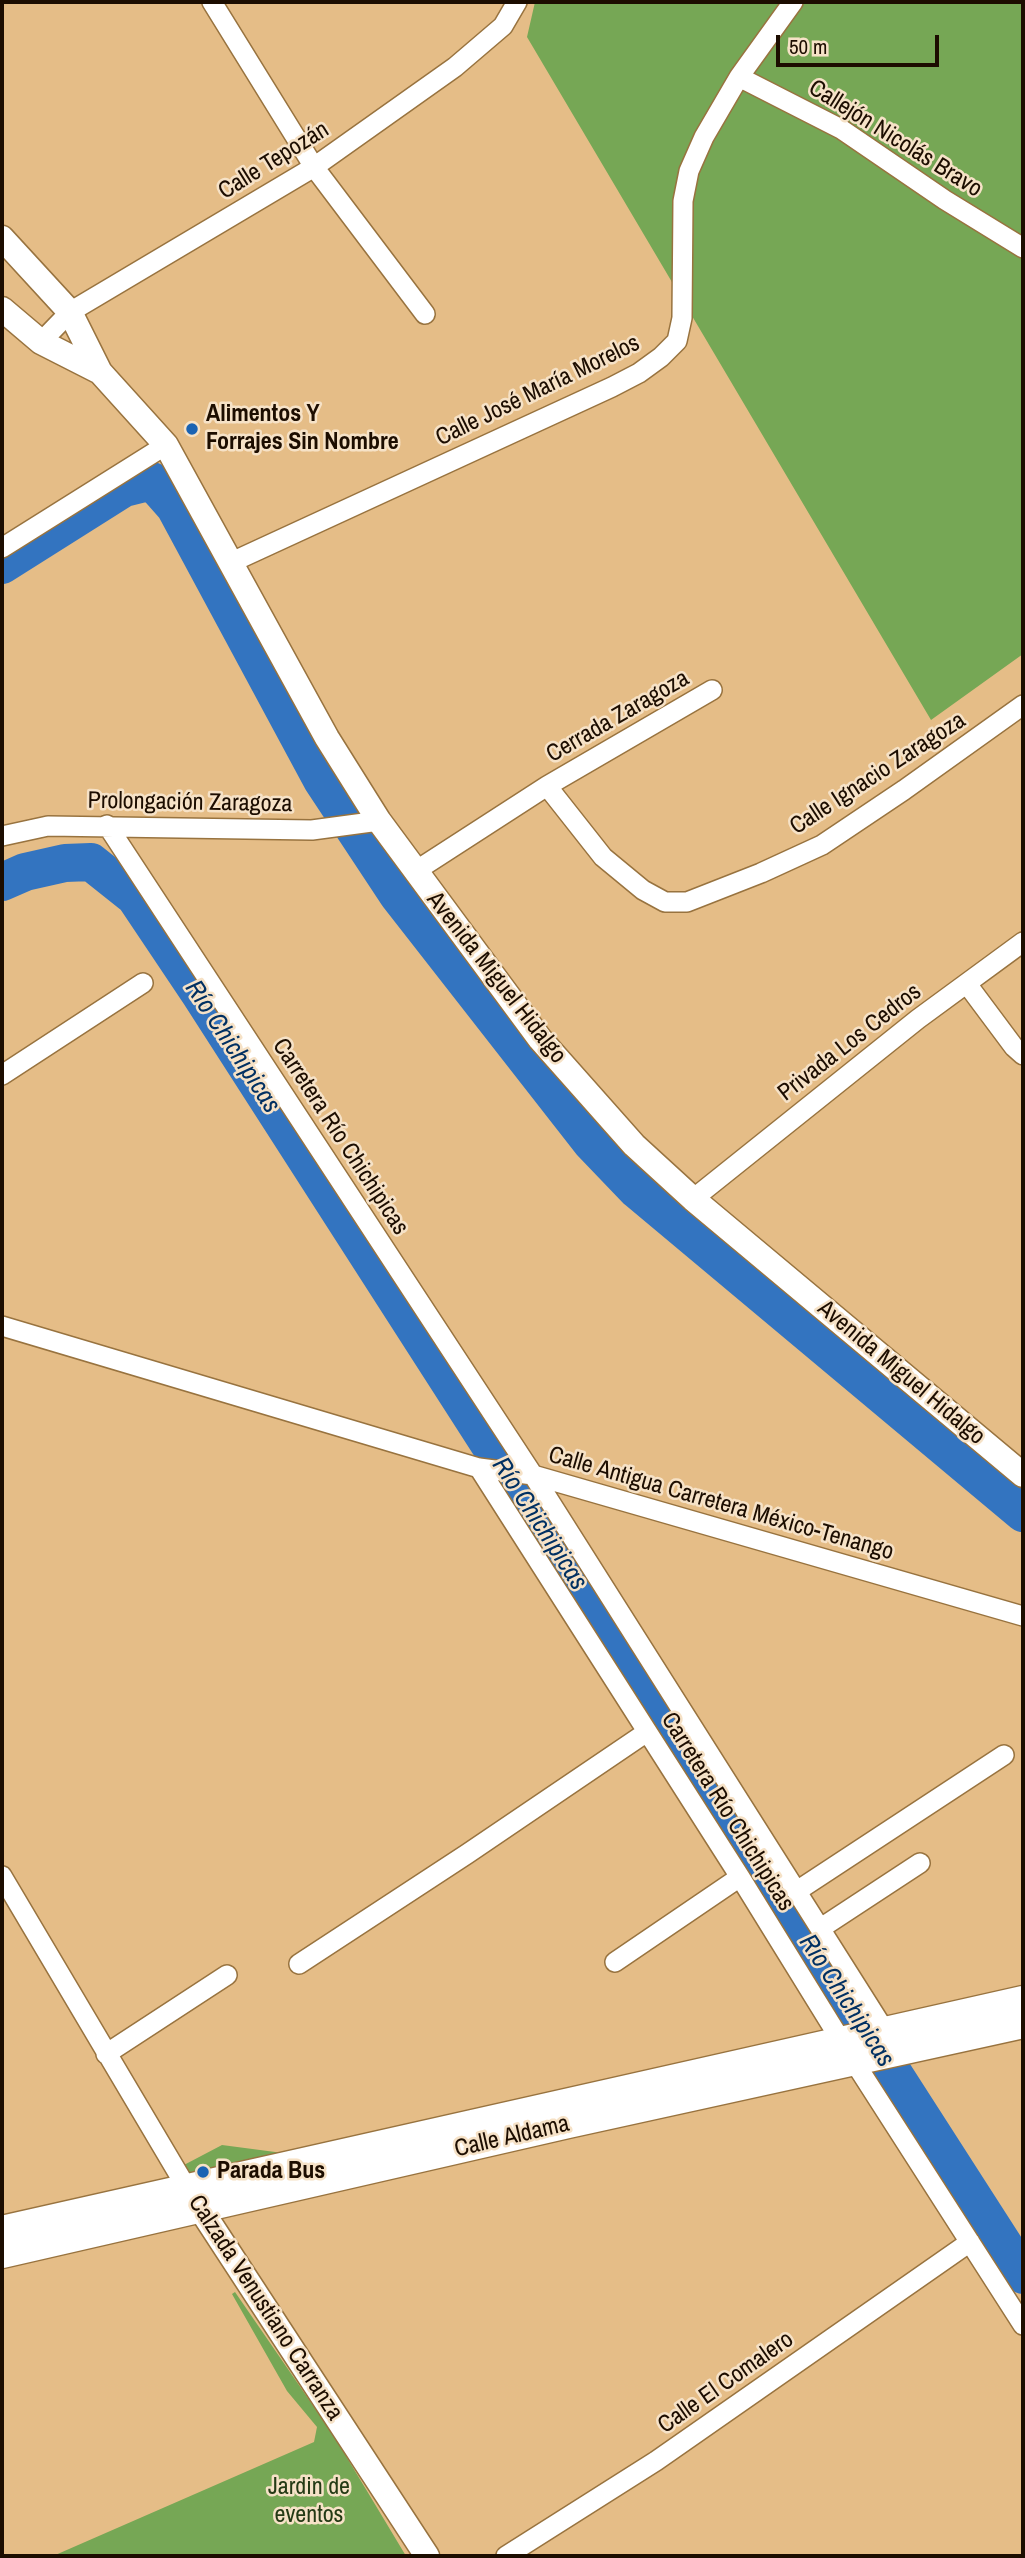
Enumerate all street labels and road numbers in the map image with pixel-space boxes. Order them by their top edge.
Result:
street label: Callejón Nicolás Bravo [803,74,987,204]
street label: Calle Tepozán [213,116,335,206]
street label: Calle José María Morelos [431,329,645,453]
street label: Cerrada Zaragoza [542,665,694,769]
street label: Calle Ignacio Zaragoza [785,707,971,841]
street label: Prolongación Zaragoza [87,787,293,819]
street label: Avenida Miguel Hidalgo [420,887,572,1069]
street label: Privada Los Cedros [773,978,927,1108]
street label: Carretera Río Chichipicas [266,1033,414,1241]
street label: Avenida Miguel Hidalgo [811,1295,991,1451]
street label: Calle Antigua Carretera México-Tenango [545,1441,897,1567]
street label: Carretera Río Chichipicas [654,1707,800,1917]
street label: Calle Aldama [452,2110,572,2164]
street label: Calzada Venustiano Carranza [181,2190,349,2426]
street label: Calle El Comalero [653,2326,799,2440]

